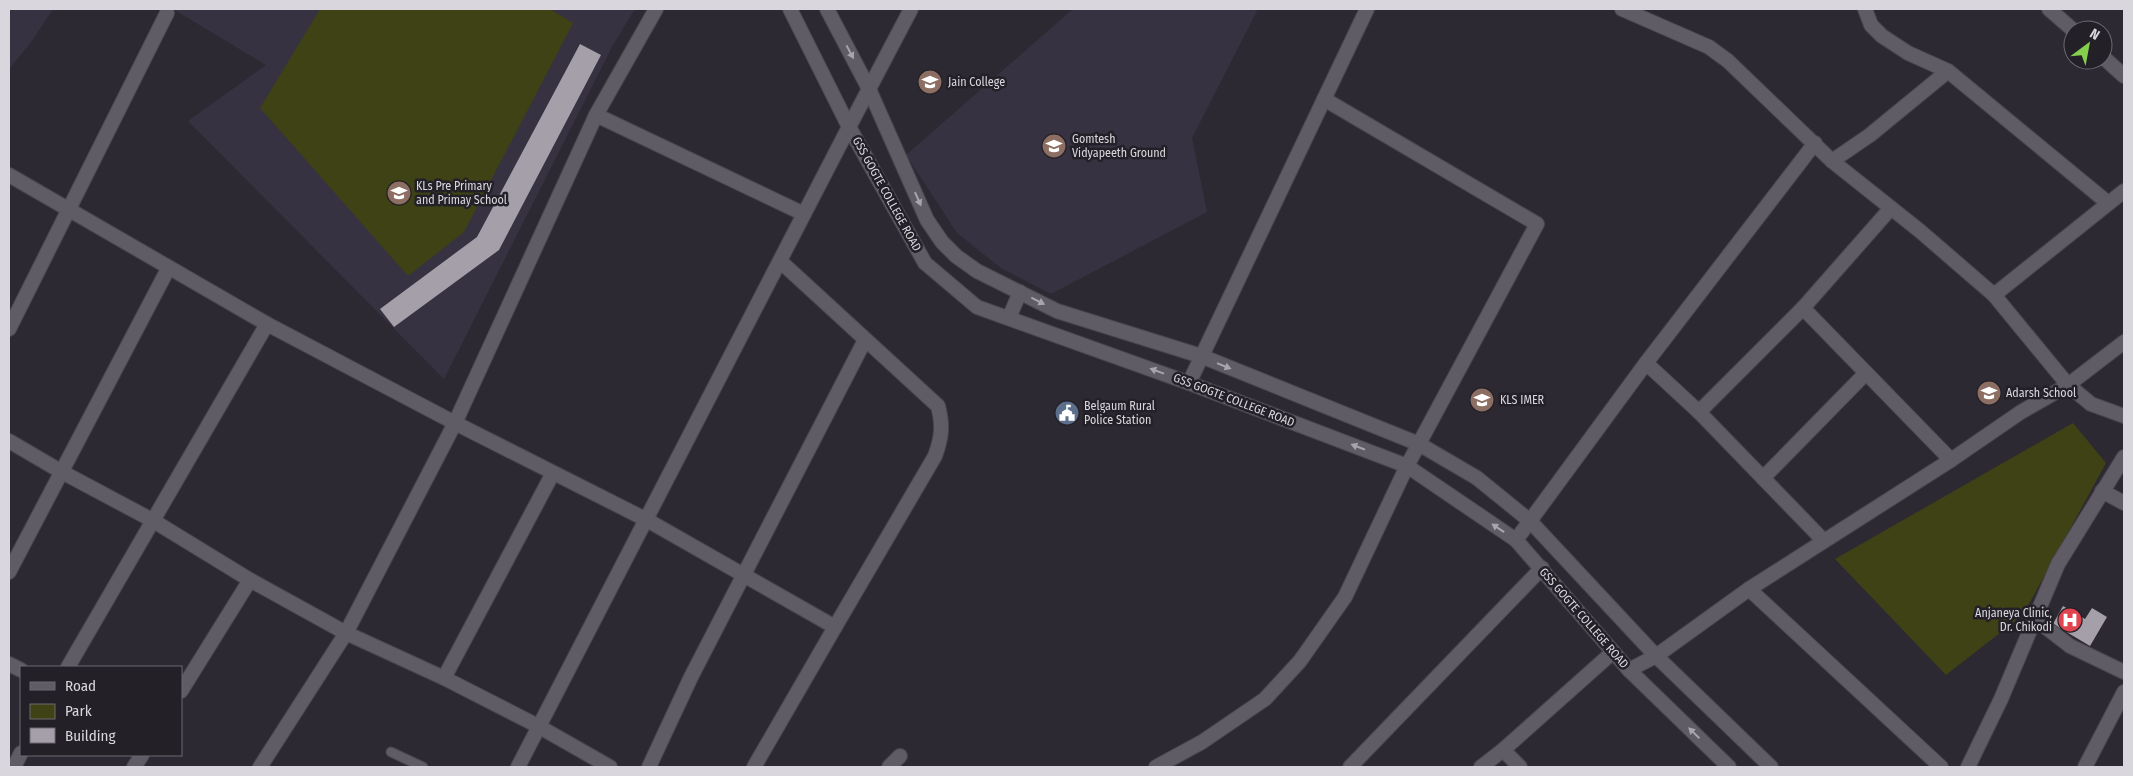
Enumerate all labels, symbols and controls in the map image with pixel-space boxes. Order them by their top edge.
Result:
north arrow [2063,20,2113,70]
text: N [2087,25,2103,44]
one-way arrow [846,45,854,59]
school or university icon: Jain College [917,69,943,95]
place label: Jain College [948,75,1005,89]
place label: Gomtesh Vidyapeeth Ground [1072,132,1166,160]
school or university icon: Gomtesh Vidyapeeth Ground [1041,133,1067,159]
street label: GSS GOGTE COLLEGE ROAD [850,134,924,254]
place label: KLs Pre Primary and Primay School [416,179,507,207]
school or university icon: KLs Pre Primary and Primay School [386,180,412,206]
one-way arrow [914,192,922,206]
one-way arrow [1031,297,1045,305]
one-way arrow [1217,362,1231,370]
one-way arrow [1149,367,1164,375]
street label: GSS GOGTE COLLEGE ROAD [1172,370,1297,430]
school or university icon: Adarsh School [1976,380,2002,406]
place label: Adarsh School [2006,386,2076,400]
school or university icon: KLS IMER [1469,387,1495,413]
place label: KLS IMER [1500,393,1545,407]
place label: Belgaum Rural Police Station [1084,399,1155,427]
public building icon: Belgaum Rural Police Station [1054,400,1080,426]
one-way arrow [1350,443,1365,451]
one-way arrow [1491,523,1505,533]
street label: GSS GOGTE COLLEGE ROAD [1537,565,1631,671]
place label: Anjaneya Clinic, Dr. Chikodi [1975,606,2052,634]
hospital icon: Anjaneya Clinic, Dr. Chikodi [2057,607,2083,633]
legend [20,666,182,756]
text: Road [65,677,96,695]
text: Park [65,702,92,720]
text: Building [65,727,116,745]
one-way arrow [1689,728,1701,740]

